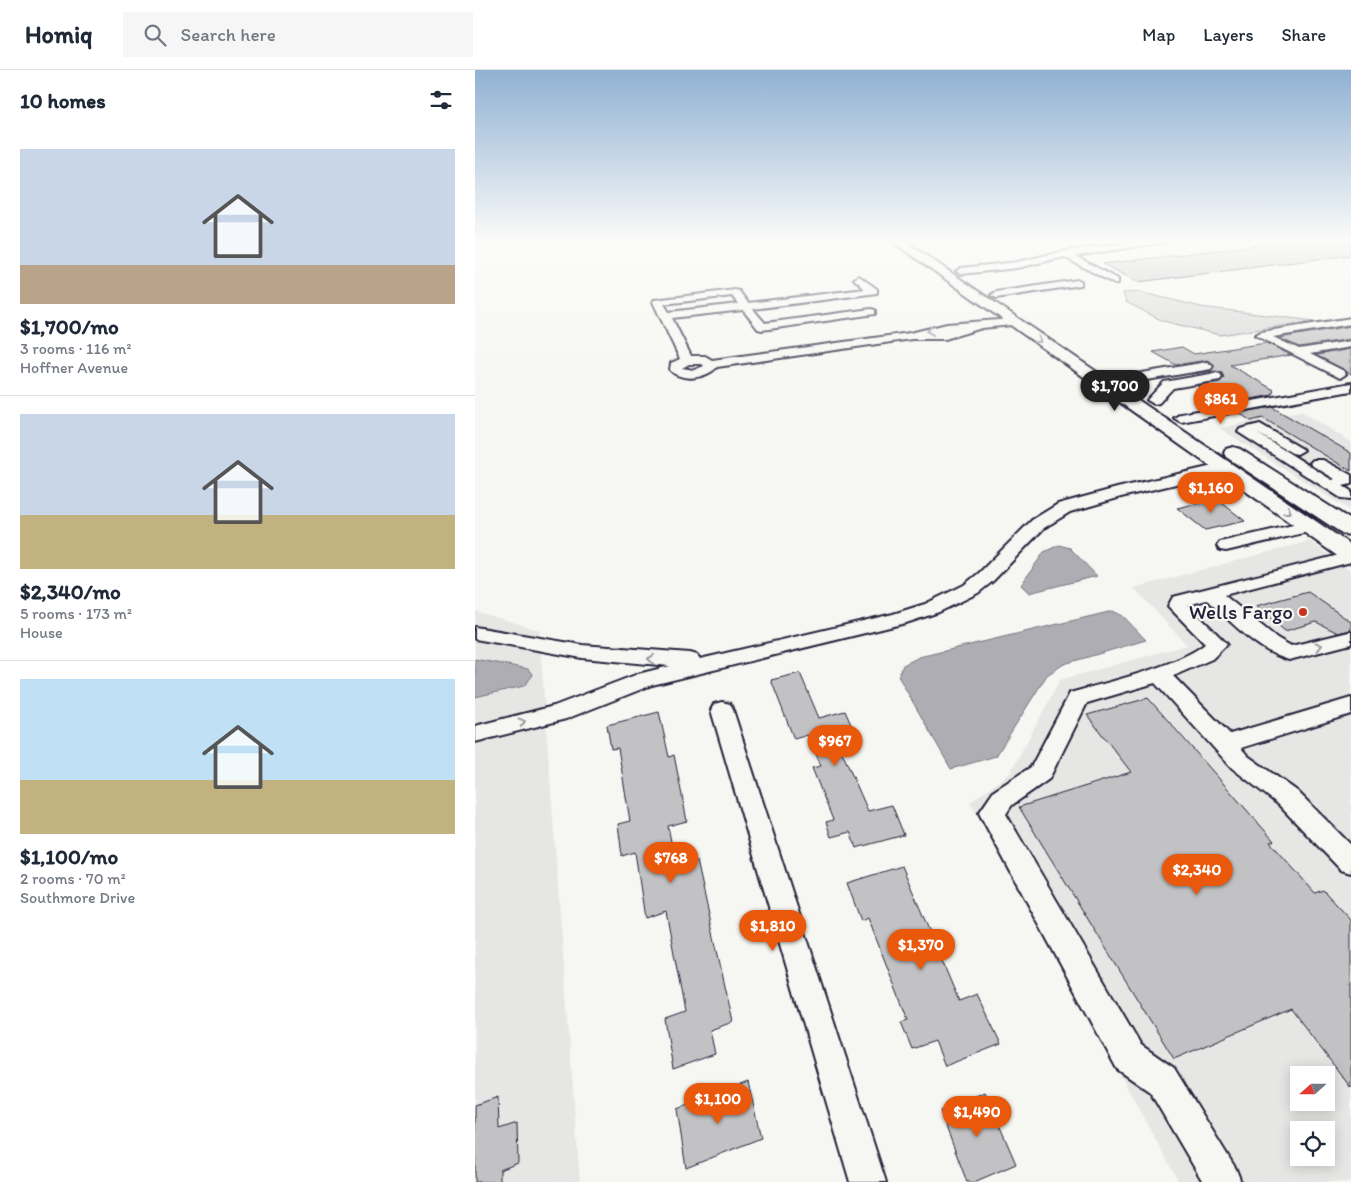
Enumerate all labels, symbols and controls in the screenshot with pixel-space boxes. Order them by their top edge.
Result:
search box [123,12,473,57]
text: Homiq [25,20,93,49]
icon: search [141,21,169,49]
text: Search here [181,23,276,46]
text: Map [1142,24,1175,46]
text: Layers [1203,24,1253,46]
text: Share [1281,24,1326,46]
icon: filters [427,86,455,114]
text: 10 homes [20,88,106,113]
icon: home [193,181,283,271]
text: $1,700/mo [20,314,119,339]
one-way arrow [925,325,933,336]
one-way arrow [1033,334,1042,343]
text: 3 rooms · 116 m² [20,339,131,358]
text: Hoffner Avenue [20,358,128,377]
pin: $1,700 [1074,370,1156,412]
text: $1,700 [1092,376,1138,395]
pin: $861 [1191,382,1251,425]
text: $861 [1205,389,1237,408]
icon: home [193,447,283,537]
pin: $1,160 [1170,472,1252,514]
text: $1,160 [1188,478,1234,497]
one-way arrow [1282,505,1292,514]
text: $2,340/mo [20,579,121,604]
place label: Wells Fargo [1189,599,1293,624]
text: 5 rooms · 173 m² [20,604,132,623]
marker: Wells Fargo [1297,606,1309,618]
text: House [20,623,63,642]
one-way arrow [1315,641,1324,652]
one-way arrow [646,654,654,665]
icon: home [193,712,283,802]
one-way arrow [518,717,527,728]
pin: $967 [805,724,865,767]
text: $967 [819,731,851,750]
pin: $768 [641,842,701,884]
text: $1,100/mo [20,844,118,869]
text: $768 [654,848,688,867]
pin: $2,340 [1156,854,1238,896]
text: $2,340 [1173,860,1221,879]
text: 2 rooms · 70 m² [20,869,126,888]
text: Southmore Drive [20,888,135,907]
pin: $1,810 [732,910,814,952]
text: $1,810 [750,916,796,935]
pin: $1,370 [880,928,962,971]
text: $1,370 [898,935,944,954]
north arrow [1290,1066,1335,1111]
map controls [1290,1066,1335,1166]
pin: $1,100 [677,1082,759,1125]
text: $1,100 [695,1089,741,1108]
pin: $1,490 [936,1096,1018,1138]
text: $1,490 [953,1102,1001,1121]
button: locate [1290,1121,1335,1166]

